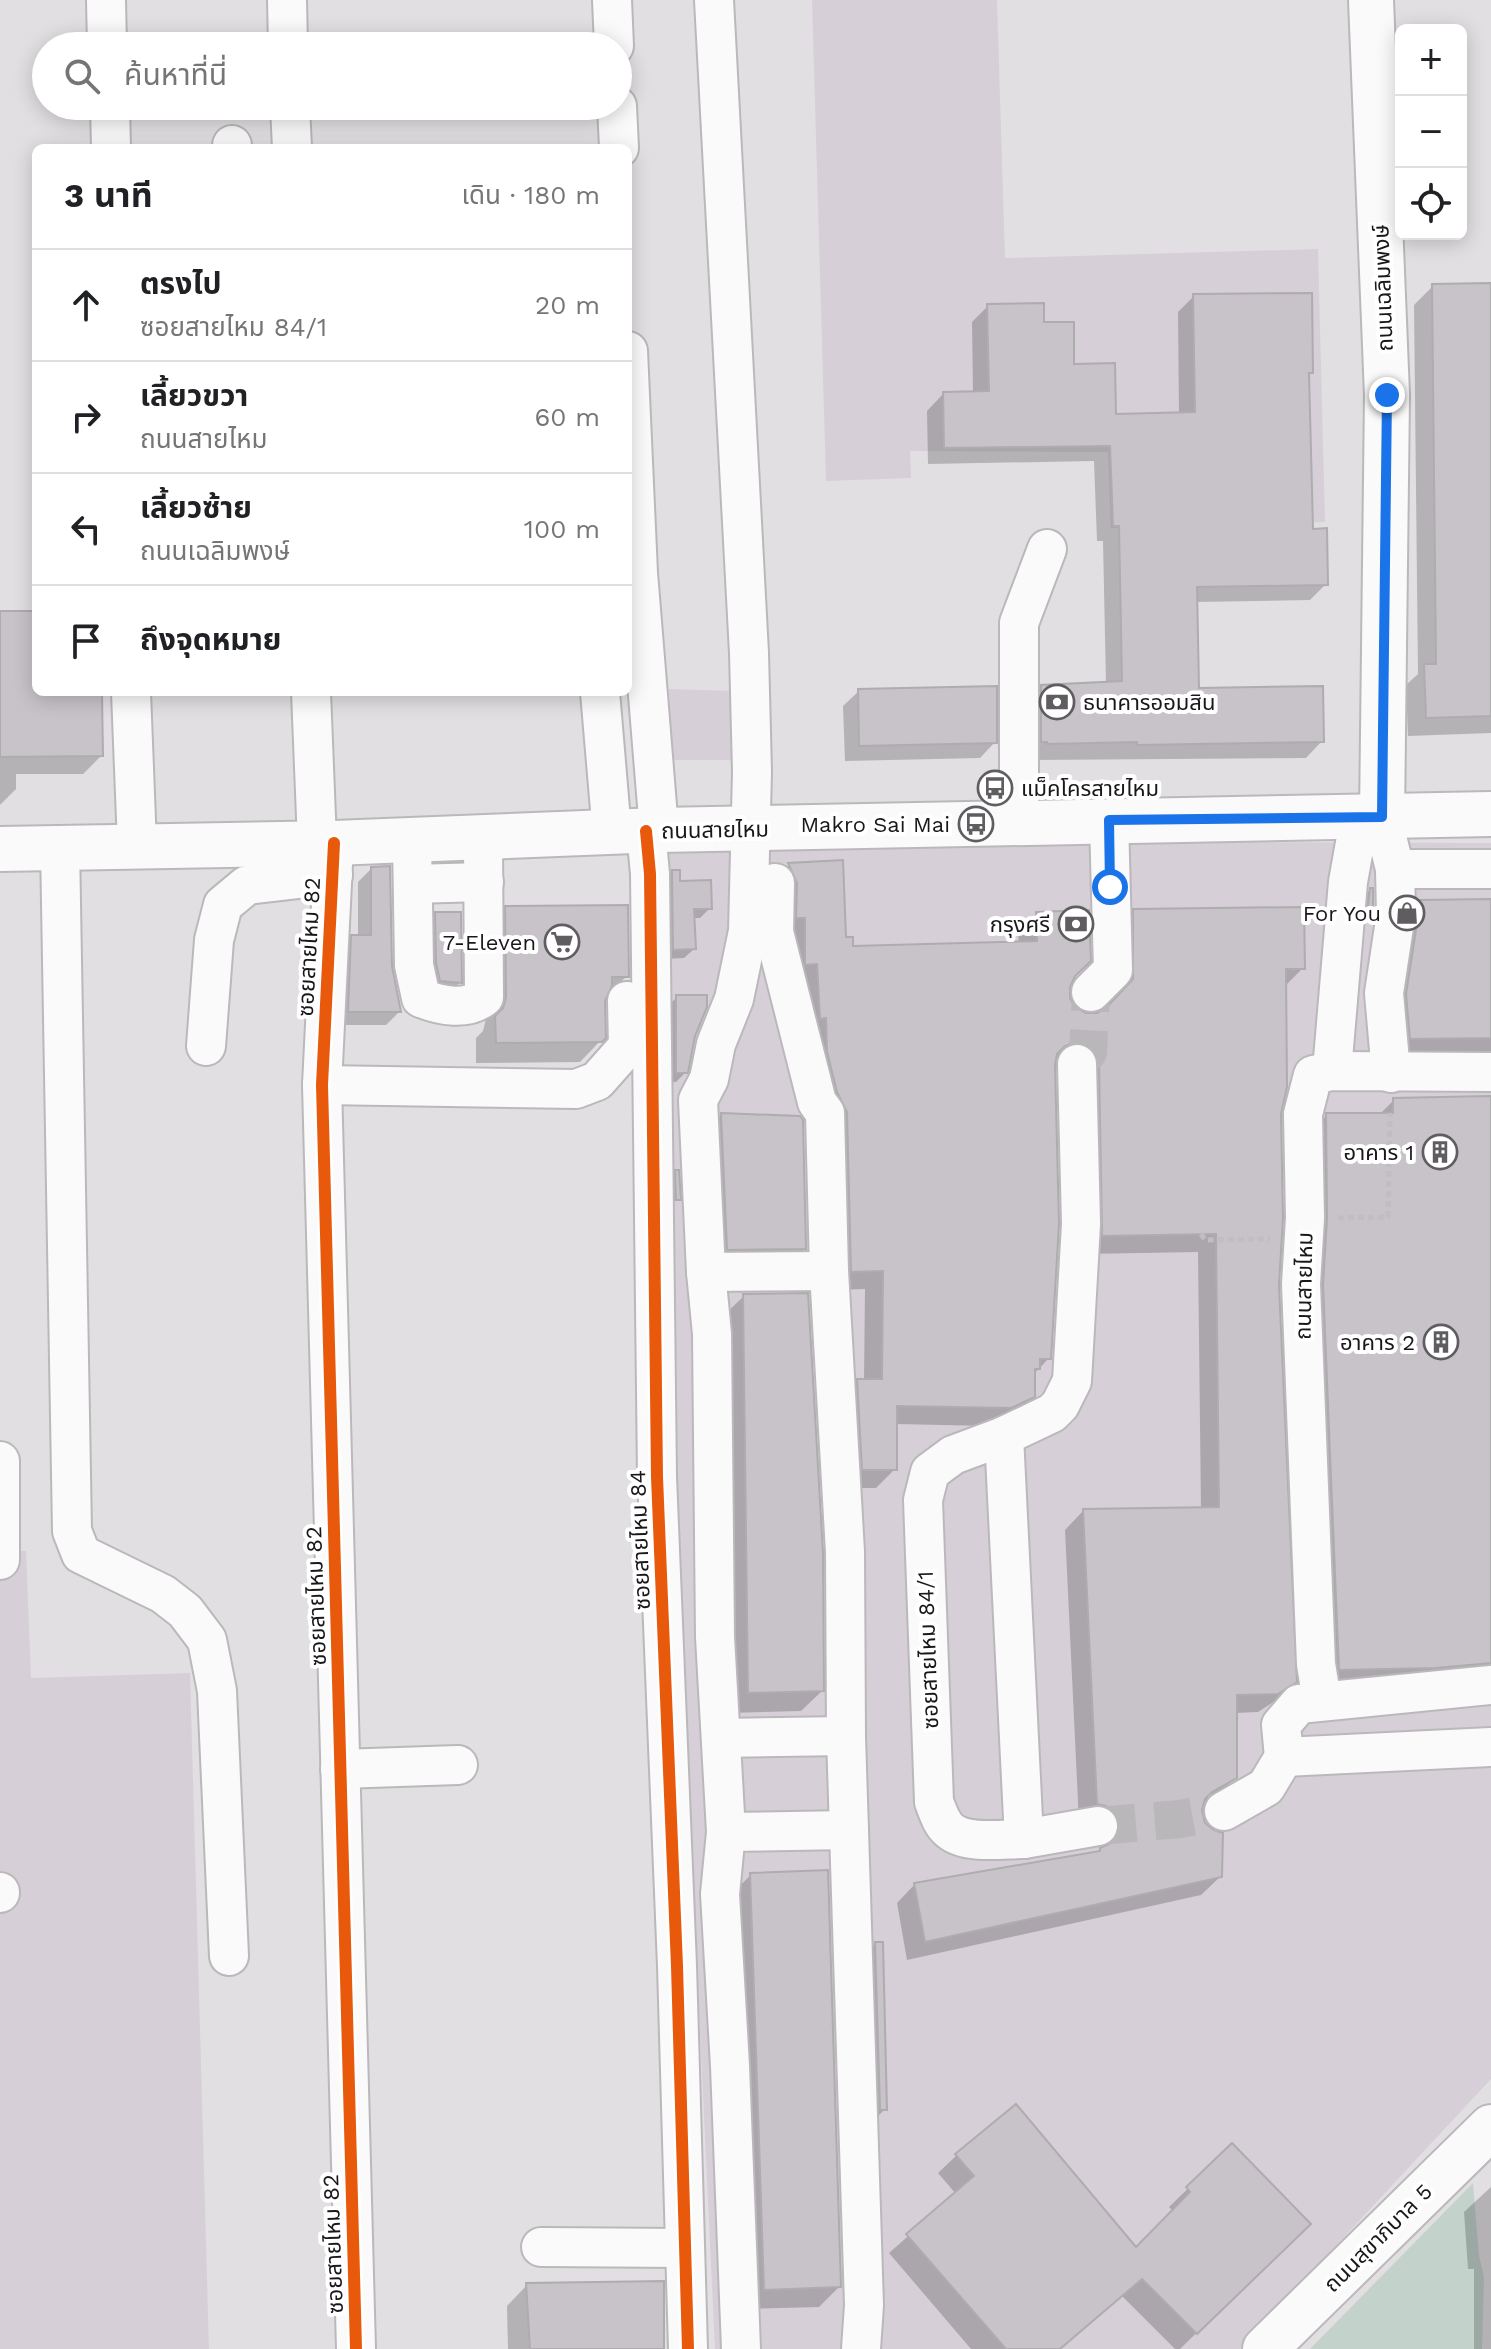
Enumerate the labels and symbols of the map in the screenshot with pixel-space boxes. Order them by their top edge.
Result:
street label: ถนนเฉลิมพงษ์ [1368,224,1398,352]
route end [1369,377,1405,413]
bank icon: ธนาคารออมสิน [1038,683,1076,721]
place label: ธนาคารออมสิน [1083,690,1215,715]
bus stop icon: แม็คโครสายไหม [976,769,1014,807]
place label: แม็คโครสายไหม [1021,776,1159,801]
bus stop icon: Makro Sai Mai [957,805,995,843]
place label: Makro Sai Mai [800,812,950,837]
street label: ถนนสายไหม [661,817,769,843]
route start [1092,869,1128,905]
street label: ซอยสายไหม 82 [293,877,325,1017]
shop icon: For You [1388,894,1426,932]
place label: For You [1303,901,1381,926]
bank icon: กรุงศรี [1057,905,1095,943]
place label: กรุงศรี [990,912,1050,938]
supermarket icon: 7-Eleven [543,923,581,961]
place label: 7-Eleven [443,930,536,955]
building icon: อาคาร 1 [1421,1133,1459,1171]
place label: อาคาร 1 [1344,1140,1414,1165]
street label: ถนนสายไหม [1291,1232,1317,1340]
building icon: อาคาร 2 [1422,1323,1460,1361]
place label: อาคาร 2 [1340,1330,1415,1355]
street label: ซอยสายไหม 84 [625,1470,655,1610]
street label: ซอยสายไหม 82 [301,1526,331,1666]
street label: ซอยสายไหม 84/1 [913,1570,943,1730]
street label: ซอยสายไหม 82 [318,2174,348,2314]
street label: ถนนสุขาภิบาล 5 [1319,2179,1438,2298]

